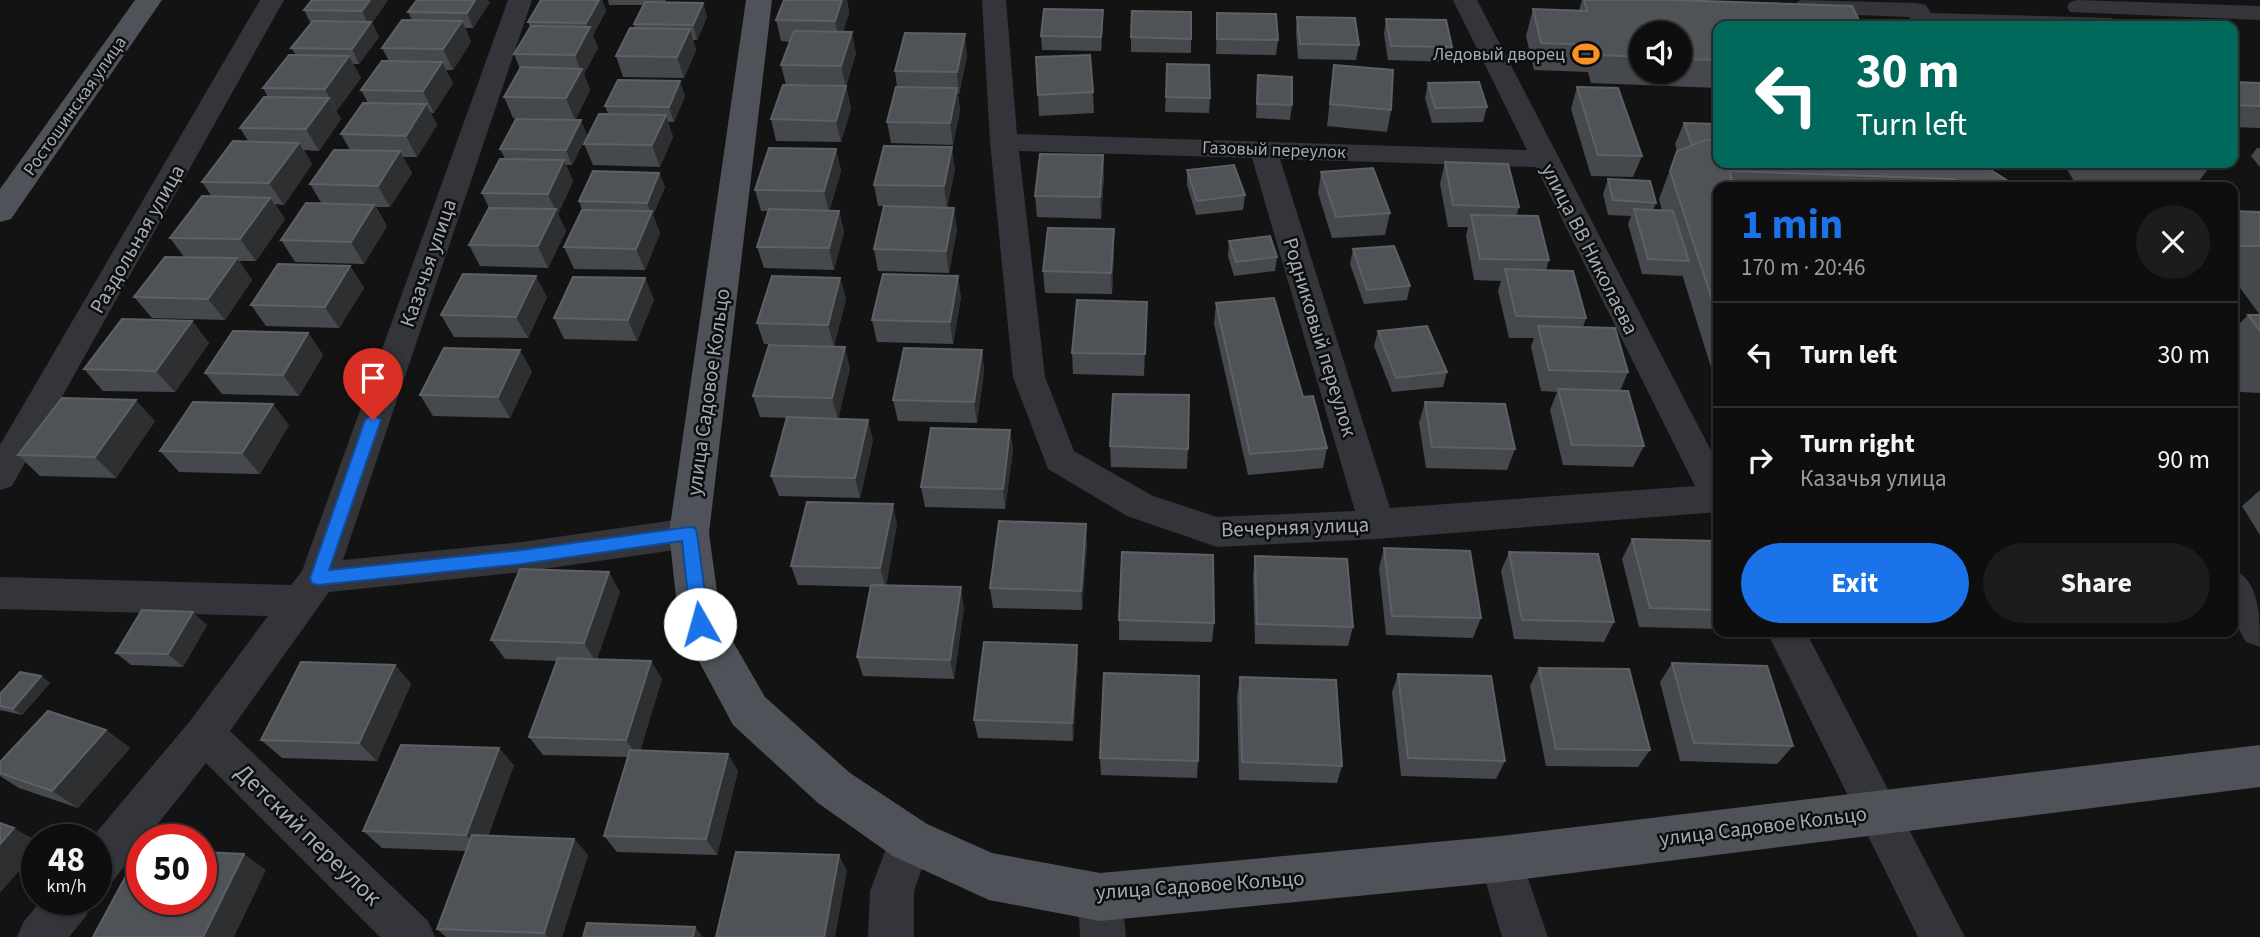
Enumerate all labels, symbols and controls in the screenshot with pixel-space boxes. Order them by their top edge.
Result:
map controls [1629,21,1692,84]
button: sound [1629,21,1692,84]
street label: Ростошинская улица [17,31,133,181]
text: 30 m [1856,37,1960,107]
sports icon: Ледовый дворец [1571,39,1601,69]
place label: Ледовый дворец [1433,42,1565,67]
icon: left [1741,49,1832,140]
text: Turn left [1856,102,1967,148]
street label: Газовый переулок [1202,135,1346,165]
street label: улица ВВ Николаева [1534,158,1646,340]
street label: Раздольная улица [82,159,192,319]
street label: Казачья улица [392,195,464,331]
text: 1 min [1741,195,1843,255]
button: close [2136,205,2210,279]
street label: Родниковый переулок [1275,234,1365,441]
text: 170 m · 20:46 [1741,251,1865,284]
street label: улица Садовое Кольцо [679,286,737,498]
icon: left [1741,336,1779,374]
text: Turn left [1800,336,1897,373]
text: 30 m [2157,336,2210,373]
pin [343,348,403,420]
icon: arrive [354,359,392,397]
text: Turn right [1800,425,1915,462]
icon: right [1741,441,1779,479]
text: 90 m [2157,441,2210,478]
text: Казачья улица [1800,462,1947,495]
street label: Вечерняя улица [1220,509,1370,545]
button: Exit [1741,543,1969,623]
button: Share [1983,543,2210,623]
position arrow [663,587,737,661]
street label: Детский переулок [227,756,389,914]
street label: улица Садовое Кольцо [1657,798,1869,854]
speed limit sign: 50 [126,824,217,915]
text: 48 [48,835,85,885]
street label: улица Садовое Кольцо [1095,863,1305,907]
text: km/h [47,874,86,899]

